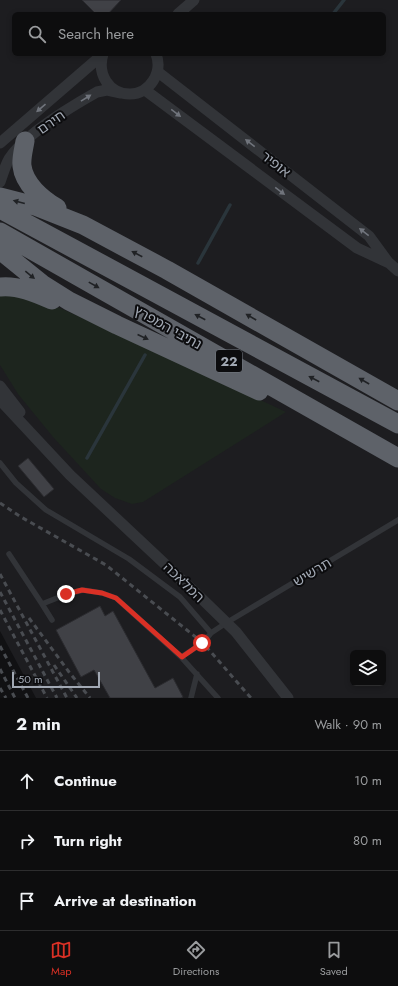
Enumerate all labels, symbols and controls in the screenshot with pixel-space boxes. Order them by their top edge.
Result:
search box [12,12,386,56]
icon: search [26,23,48,45]
text: Search here [58,23,134,45]
one-way arrow [80,95,92,102]
one-way arrow [36,103,46,112]
street label: חירם [33,105,69,139]
one-way arrow [171,109,182,117]
one-way arrow [244,139,255,148]
street label: אופיר [257,146,295,182]
one-way arrow [275,187,286,195]
one-way arrow [13,199,25,205]
one-way arrow [358,227,369,236]
one-way arrow [132,251,143,257]
one-way arrow [24,270,35,279]
one-way arrow [88,281,100,288]
street label: נתיבי המפרץ [130,300,206,354]
one-way arrow [194,314,206,320]
one-way arrow [245,314,257,321]
one-way arrow [138,334,149,340]
road number: 22 [216,350,242,372]
one-way arrow [308,375,320,382]
one-way arrow [358,378,370,385]
street label: תרשיש [289,553,335,591]
street label: המלאכה [159,557,209,607]
route end [57,585,75,603]
route start [193,634,211,652]
map controls [350,650,386,686]
button: layers [350,650,386,686]
scale bar [12,670,100,689]
text: 50 m [18,671,43,687]
text: 2 min [16,712,61,736]
text: Walk · 90 m [314,715,382,734]
icon: ahead [16,770,38,792]
text: Continue [54,770,117,792]
text: 10 m [354,771,382,790]
icon: right [16,830,38,852]
text: Turn right [54,830,122,852]
text: 80 m [353,831,382,850]
icon: arrive [16,890,38,912]
text: Arrive at destination [54,890,196,912]
tab: Map [50,939,72,979]
tab: Directions [173,939,219,979]
tab: Saved [320,939,348,979]

